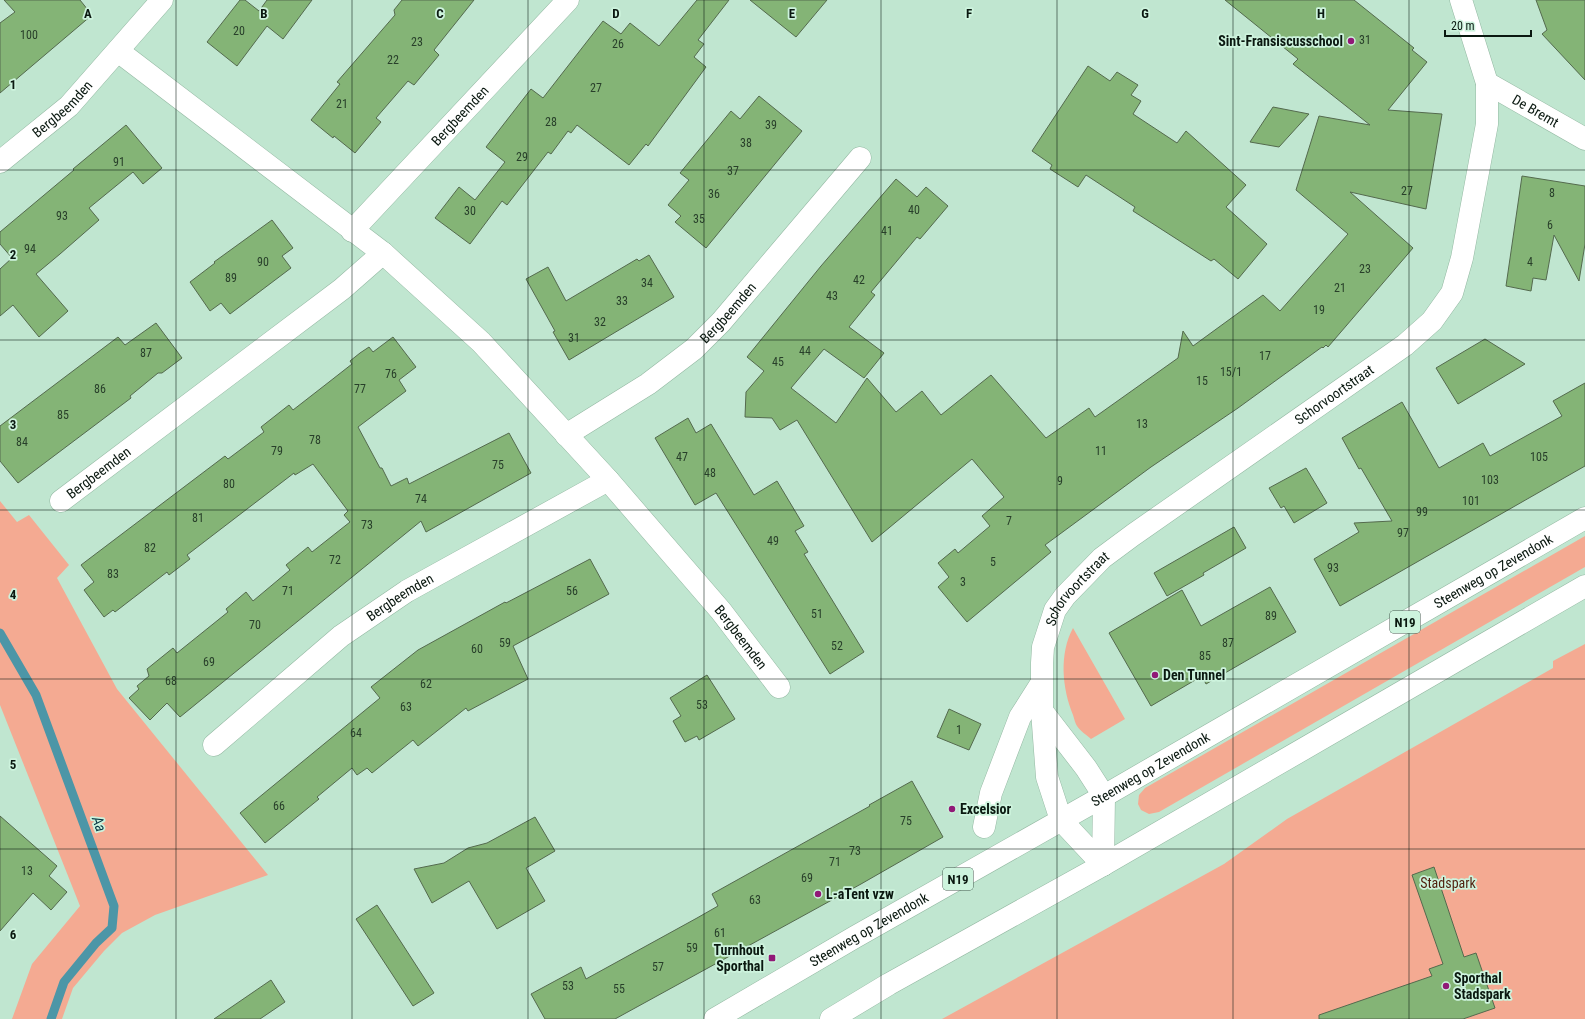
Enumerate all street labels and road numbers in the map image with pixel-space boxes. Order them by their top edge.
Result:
street label: Bergbeemden [29,77,96,141]
street label: Bergbeemden [428,82,492,149]
street label: De Bremt [1510,91,1562,130]
street label: Bergbeemden [697,279,759,346]
street label: Schorvoortstraat [1291,361,1377,428]
street label: Bergbeemden [63,443,134,502]
street label: Steenweg op Zevendonk [1431,530,1556,612]
street label: Schorvoortstraat [1042,548,1112,628]
street label: Bergbeemden [363,570,436,624]
street label: Bergbeemden [712,602,770,672]
road number: N19 [1390,611,1420,633]
street label: Steenweg op Zevendonk [1088,728,1213,810]
road number: N19 [943,868,973,890]
street label: Steenweg op Zevendonk [807,889,932,970]

